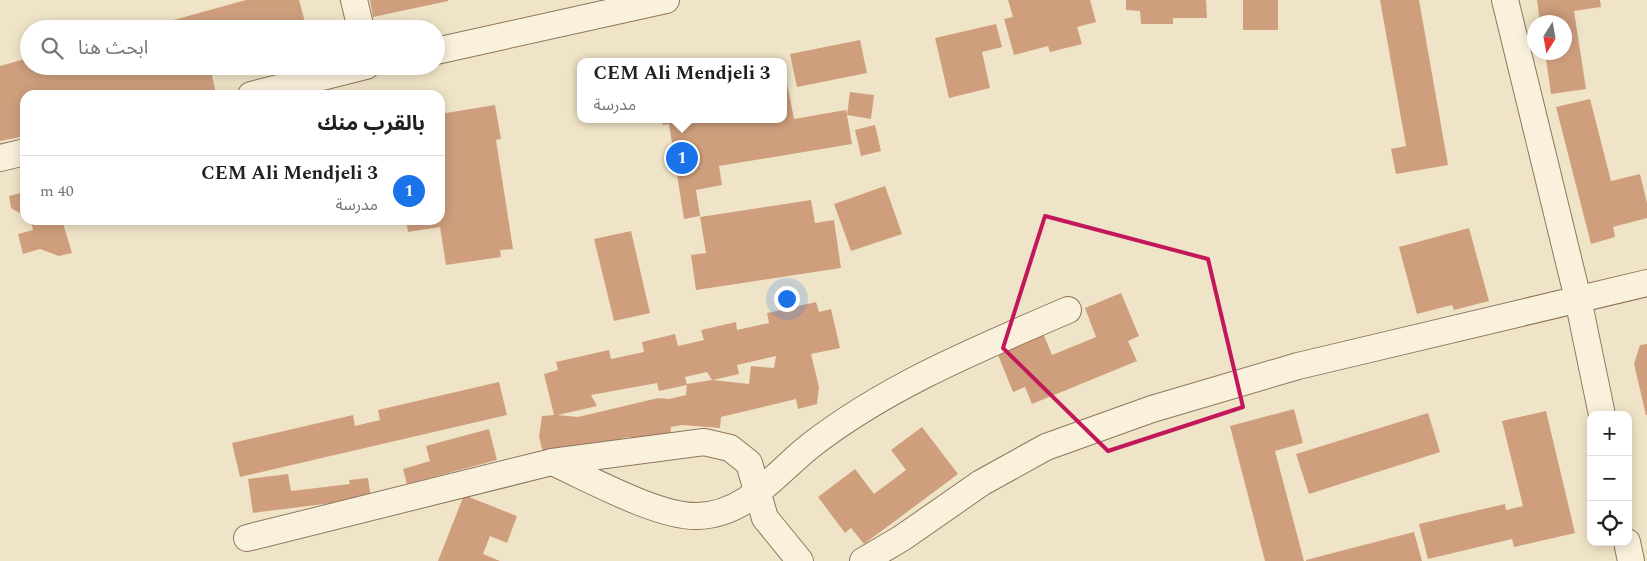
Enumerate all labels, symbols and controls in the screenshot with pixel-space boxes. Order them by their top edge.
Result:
north arrow [1527,15,1572,60]
search box [20,20,445,75]
icon: search [38,34,66,62]
text: ابحث هنا [78,34,148,63]
popup [577,58,787,123]
text: CEM Ali Mendjeli 3 [594,59,770,88]
text: مدرسة [594,93,636,117]
text: بالقرب منك [317,108,425,140]
pin: 1 [666,139,698,177]
text: CEM Ali Mendjeli 3 [201,159,378,188]
text: 40 m [40,179,74,203]
text: 1 [405,179,414,203]
text: مدرسة [335,193,378,217]
your location [774,286,800,312]
map controls [1587,411,1632,546]
button: + [1587,411,1632,456]
button: − [1587,456,1632,501]
button: locate [1587,501,1632,546]

